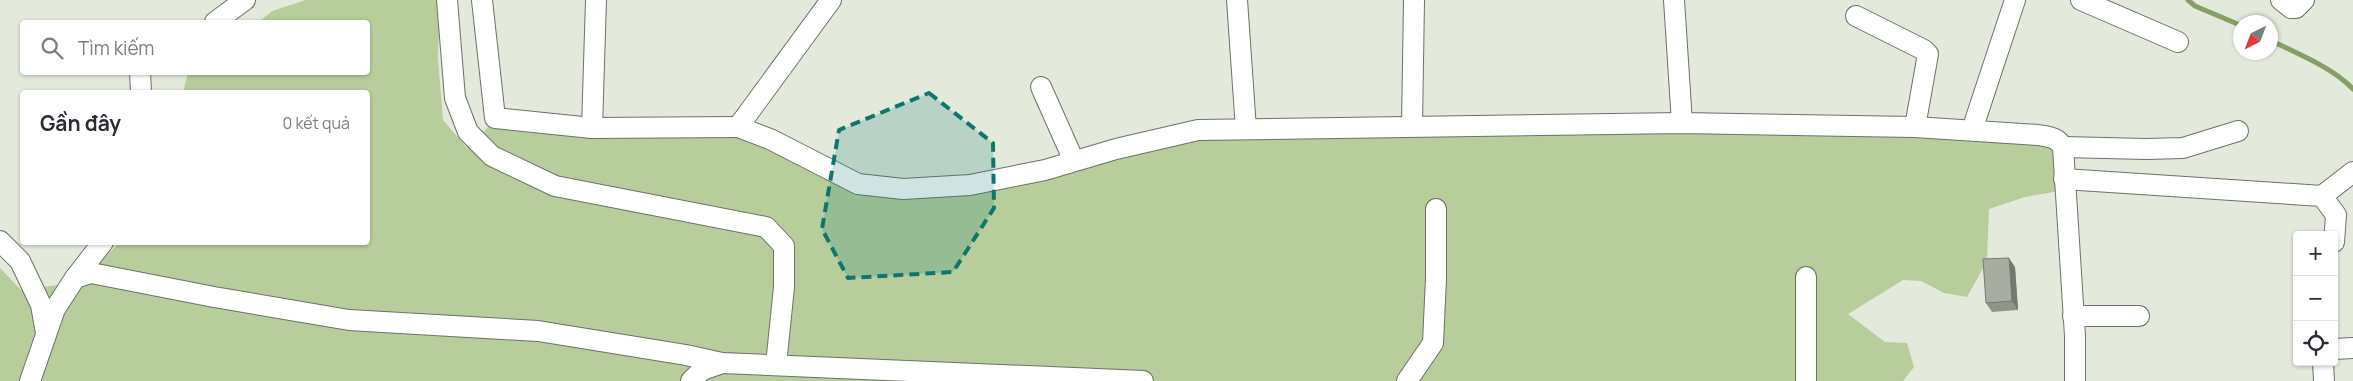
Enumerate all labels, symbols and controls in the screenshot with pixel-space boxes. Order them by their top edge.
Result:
north arrow [2233,15,2278,60]
search box [20,20,370,75]
icon: search [38,34,66,62]
text: Tìm kiếm [78,35,154,61]
text: Gần đây [40,109,121,137]
text: 0 kết quả [282,112,350,134]
map controls [2293,231,2338,366]
button: + [2293,231,2338,276]
button: − [2293,276,2338,321]
button: locate [2293,321,2338,366]

